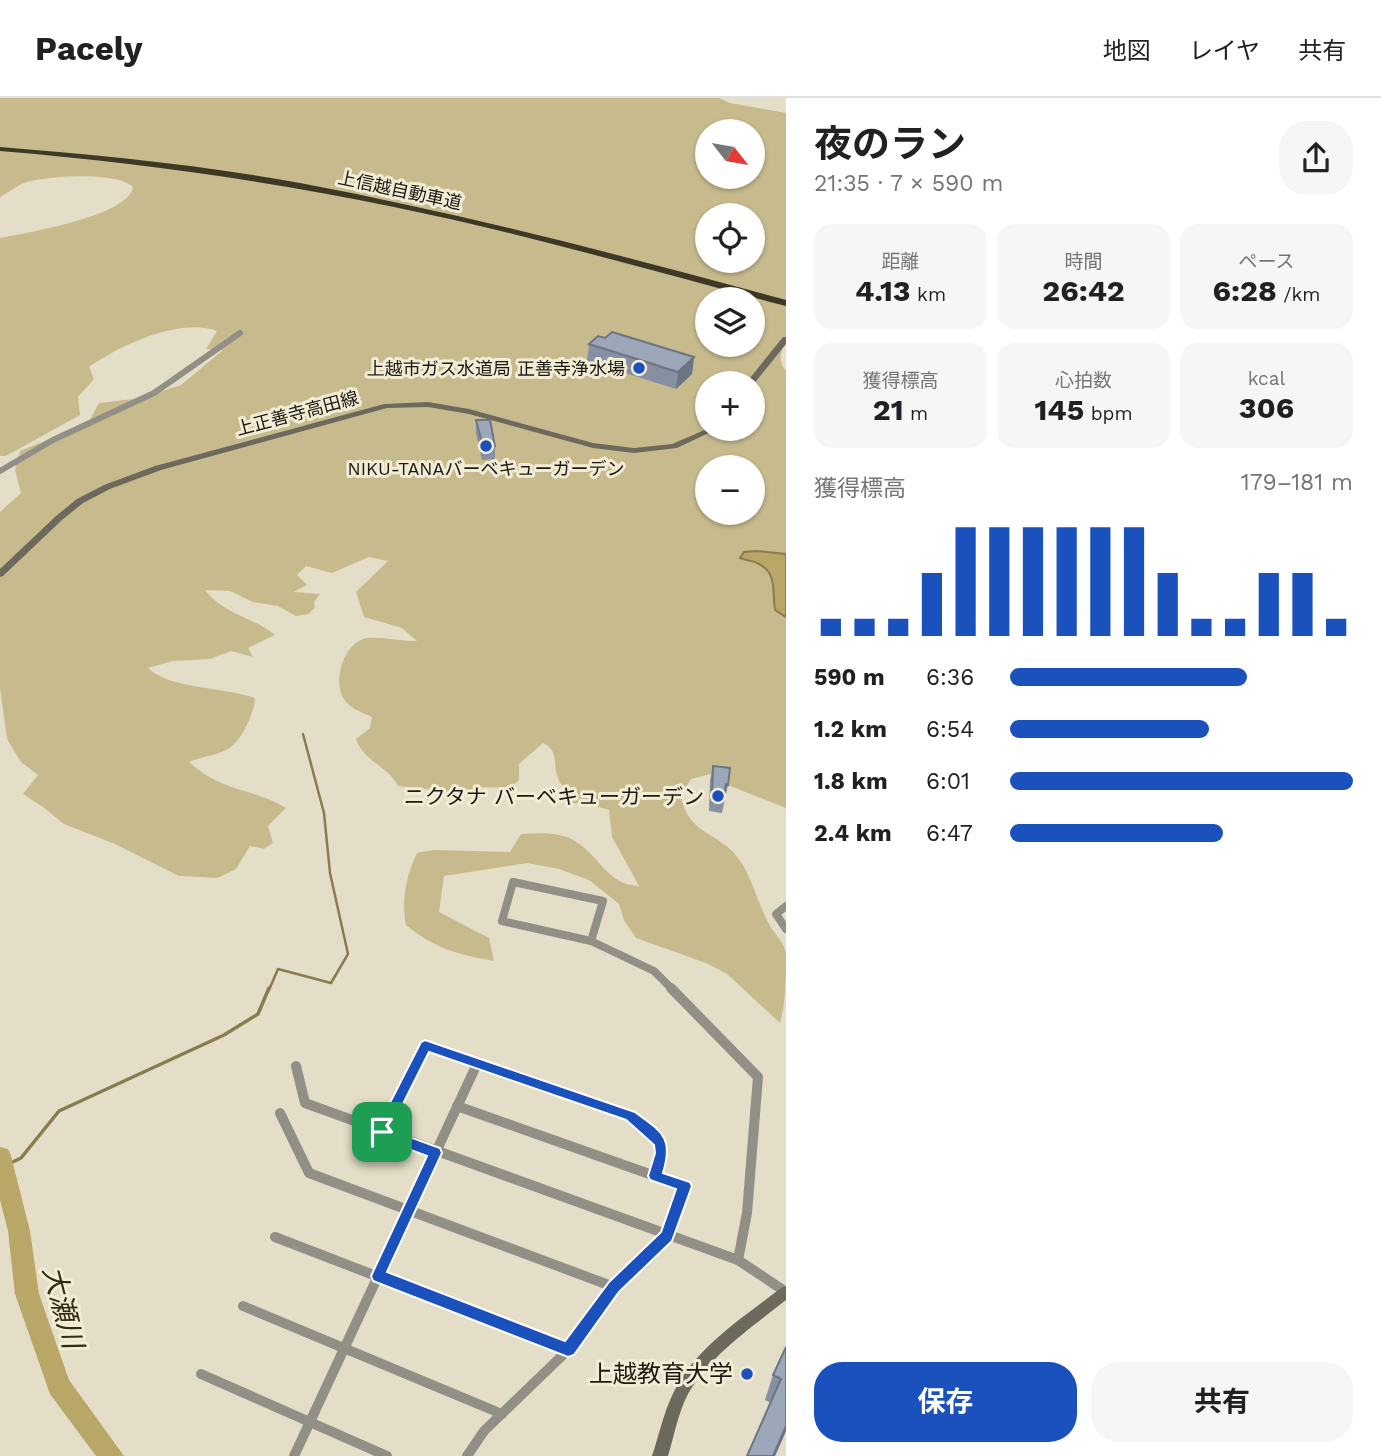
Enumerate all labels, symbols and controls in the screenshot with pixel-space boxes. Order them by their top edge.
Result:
text: Pacely [35,29,143,68]
text: 地図 [1103,37,1151,65]
text: レイヤ [1189,37,1260,65]
text: 共有 [1298,37,1346,65]
north arrow [695,119,765,189]
map controls [695,119,765,525]
button: share [1279,121,1353,195]
text: 夜のラン [814,122,966,166]
street label: 上信越自動車道 [336,167,464,213]
text: 21:35 · 7 × 590 m [814,170,1003,197]
button: locate [695,203,765,273]
text: 距離 [881,250,920,273]
text: 時間 [1064,250,1103,273]
text: ペース [1238,250,1295,273]
text: 4.13 [855,273,911,308]
text: 26:42 [1042,273,1125,308]
text: 6:28 [1213,273,1277,308]
text: km [911,283,946,306]
text: /km [1277,283,1320,306]
button: layers [695,287,765,357]
place label: 上越市ガス水道局 正善寺浄水場 [367,358,625,379]
marker: 上越市ガス水道局 正善寺浄水場 [631,360,647,376]
text: kcal [1248,367,1285,390]
text: 獲得標高 [862,369,939,392]
text: 心拍数 [1055,369,1112,392]
button: + [695,371,765,441]
street label: 上正善寺高田線 [233,387,361,439]
text: 306 [1239,390,1294,425]
text: 21 [873,392,904,427]
text: 145 [1034,392,1084,427]
text: m [904,402,928,425]
text: bpm [1084,402,1133,425]
marker: NIKU-TANAバーベキューガーデン [478,438,494,454]
button: − [695,455,765,525]
place label: NIKU-TANAバーベキューガーデン [348,458,624,479]
text: 179–181 m [1241,469,1353,496]
text: 獲得標高 [814,475,906,502]
text: 590 m [814,664,885,691]
text: 6:36 [926,664,974,691]
text: 1.2 km [814,716,887,743]
text: 6:54 [926,716,974,743]
text: 1.8 km [814,768,888,795]
text: 6:01 [926,768,970,795]
place label: ニクタナ バーベキューガーデン [404,784,704,809]
marker: ニクタナ バーベキューガーデン [710,788,726,804]
text: 2.4 km [814,820,892,847]
text: 6:47 [926,820,973,847]
pin [352,1102,412,1162]
icon: arrive [363,1113,401,1151]
water label: 大瀬川 [36,1262,91,1355]
place label: 上越教育大学 [589,1360,733,1388]
button: 保存 [814,1362,1077,1442]
button: 共有 [1091,1362,1353,1442]
marker: 上越教育大学 [739,1366,755,1382]

